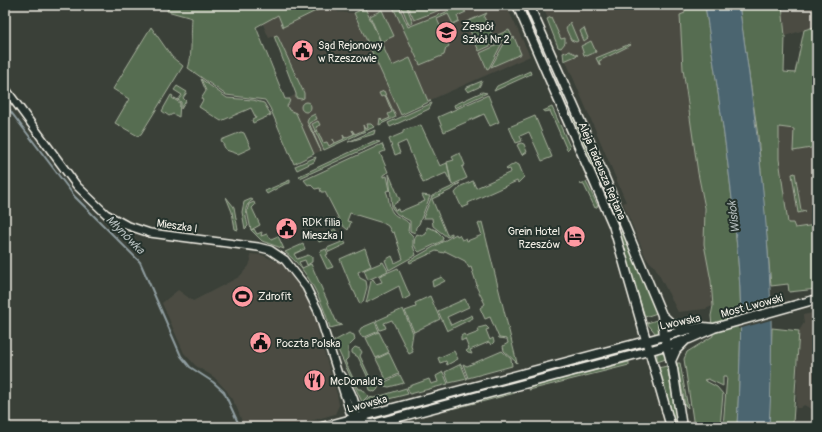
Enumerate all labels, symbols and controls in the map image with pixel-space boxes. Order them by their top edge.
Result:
school or university icon: Zespół Szkół Nr 2 [434,19,460,45]
place label: Zespół Szkół Nr 2 [462,20,510,46]
public building icon: Sąd Rejonowy w Rzeszowie [289,38,315,64]
place label: Sąd Rejonowy w Rzeszowie [318,39,383,65]
street label: Aleja Tadeusza Rejtana [575,120,629,222]
water label: Wisłok [724,199,743,234]
water label: Młynówka [102,212,149,259]
public building icon: RDK filia Mieszka I [274,215,300,241]
place label: RDK filia Mieszka I [302,216,343,242]
street label: Mieszka I [156,217,198,235]
hotel icon: Grein Hotel Rzeszów [562,224,588,250]
place label: Grein Hotel Rzeszów [508,225,561,251]
sports icon: Zdrofit [229,283,255,309]
place label: Zdrofit [258,290,292,303]
street label: Most Lwowski [719,291,785,321]
street label: Lwowska [658,311,702,333]
public building icon: Poczta Polska [248,330,274,356]
place label: Poczta Polska [276,337,340,350]
restaurant icon: McDonald's [302,368,328,394]
place label: McDonald's [330,375,383,388]
street label: Lwowska [345,392,389,416]

